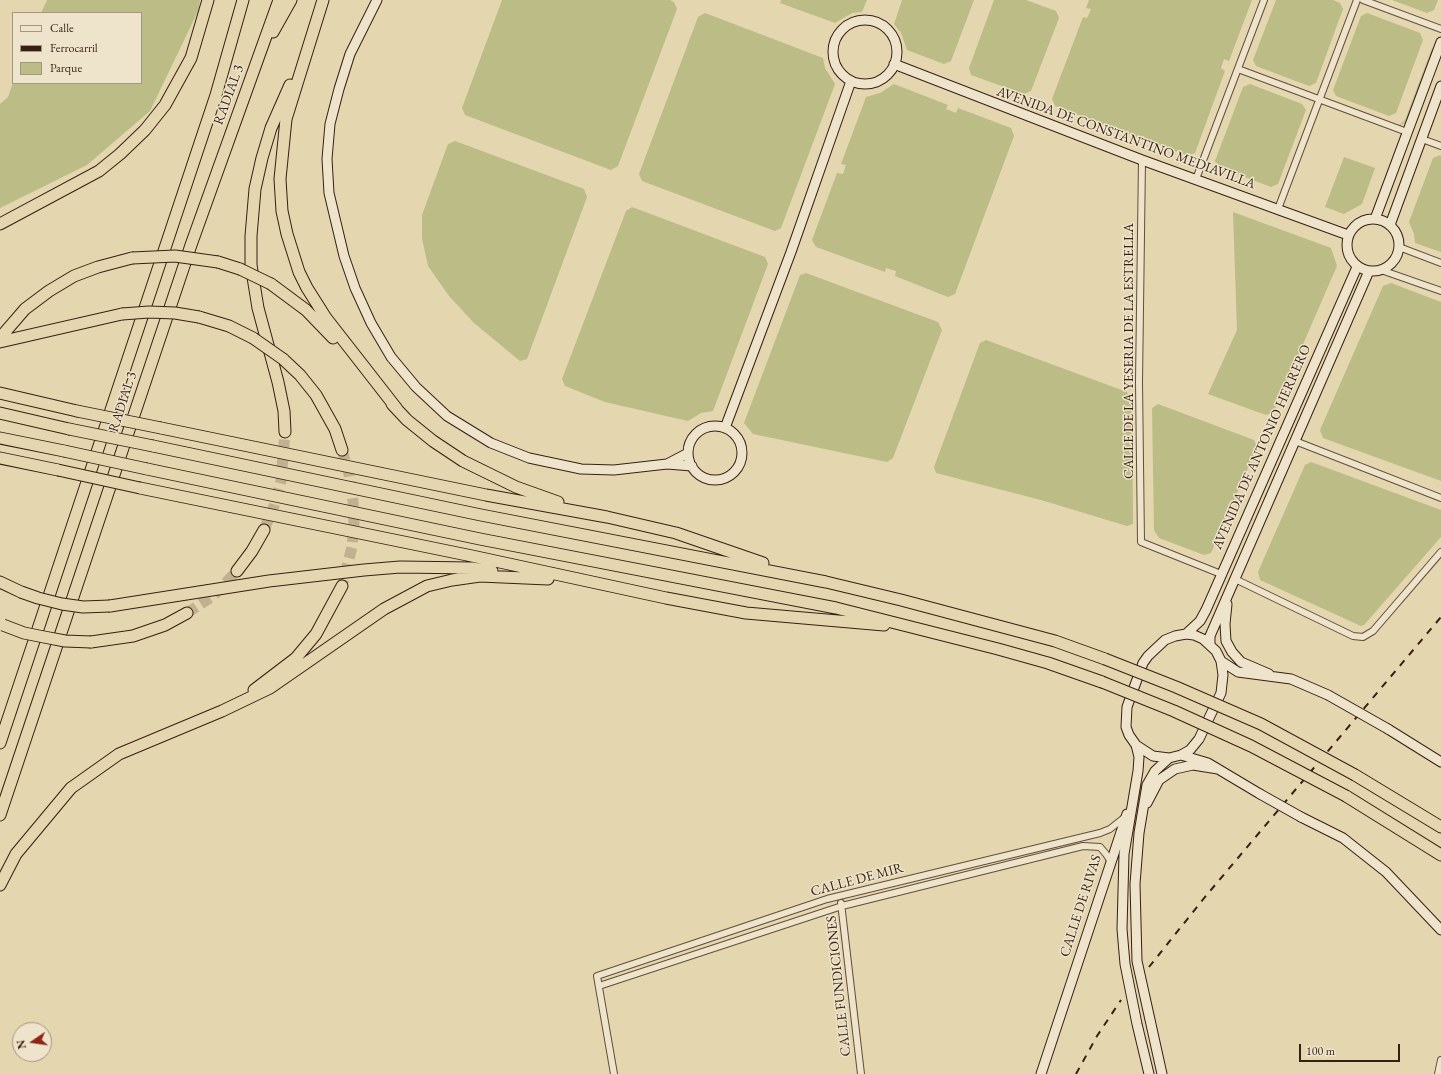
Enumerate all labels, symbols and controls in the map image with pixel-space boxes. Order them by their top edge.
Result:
legend [12,12,142,84]
text: Calle [50,20,74,36]
text: Ferrocarril [50,40,98,56]
text: Parque [50,60,82,76]
street label: RADIAL 3 [210,63,248,127]
street label: AVENIDA DE CONSTANTINO MEDIAVILLA [994,83,1258,193]
street label: CALLE DE LA YESERIA DE LA ESTRELLA [1121,223,1137,479]
street label: AVENIDA DE ANTONIO HERRERO [1209,342,1315,552]
street label: RADIAL 3 [105,369,141,435]
street label: CALLE DE RIVAS [1057,853,1105,959]
street label: CALLE DE MIR [809,860,905,900]
street label: CALLE FUNDICIONES [823,915,855,1057]
north arrow [12,1022,52,1062]
scale bar [1301,1036,1402,1062]
text: N [13,1039,29,1050]
text: 100 m [1306,1043,1335,1059]

